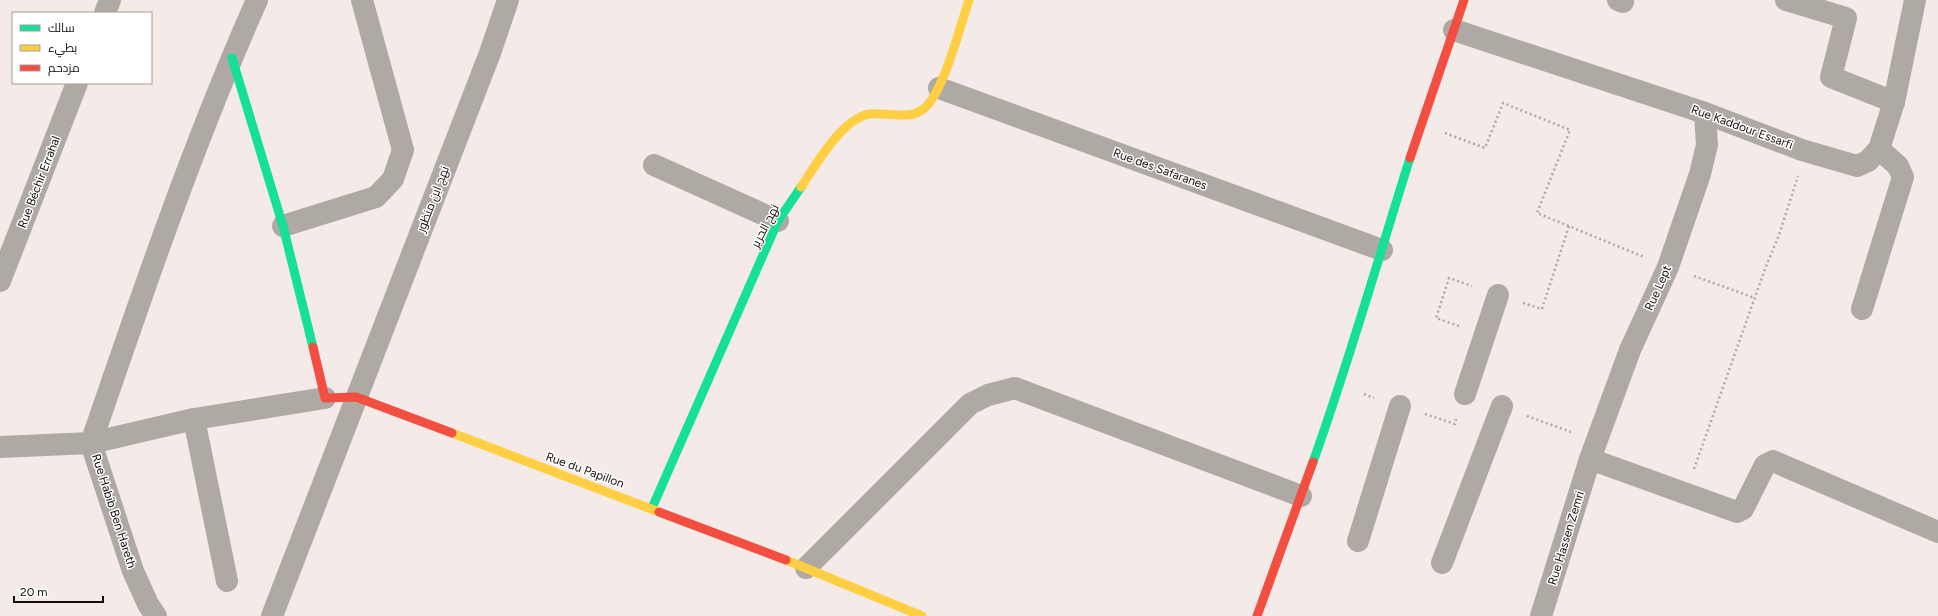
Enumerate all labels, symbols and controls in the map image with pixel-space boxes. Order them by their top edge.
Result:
legend [12,12,152,84]
text: سالك [48,21,75,35]
text: بطيء [48,41,77,58]
text: مزدحم [48,61,80,76]
street label: Rue Kaddour Essarfi [1689,102,1795,152]
street label: Rue Béchir Errahal [15,134,63,230]
street label: Rue des Safaranes [1111,146,1209,193]
street label: نهج ابن منظور [414,164,453,235]
street label: نهج الحرير [748,202,783,251]
street label: Rue Lept [1642,263,1674,313]
street label: Rue du Papillon [544,449,626,491]
street label: Rue Habib Ben Hareth [89,452,139,570]
street label: Rue Hassen Zemri [1545,489,1587,587]
scale bar [14,578,103,604]
text: 20 m [20,585,48,599]

